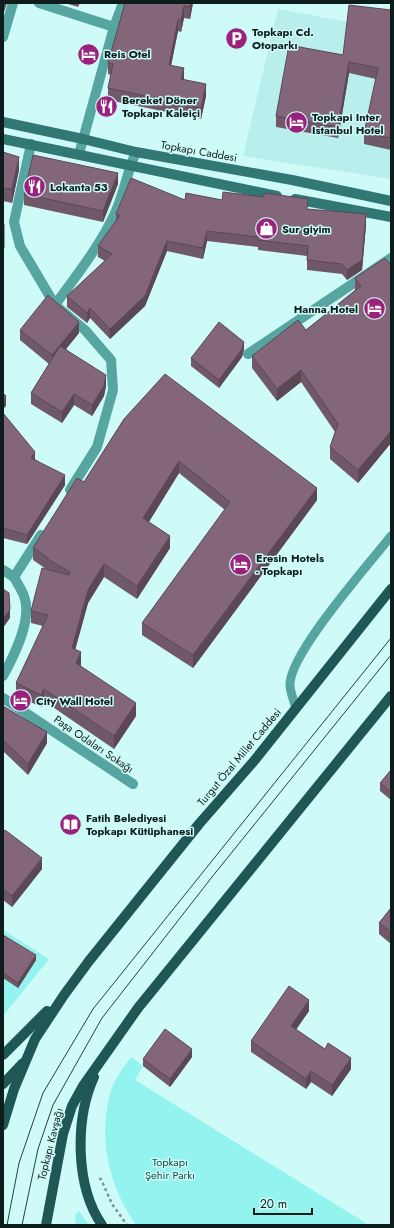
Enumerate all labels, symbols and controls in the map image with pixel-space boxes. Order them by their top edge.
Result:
place label: Topkapı Cd. Otoparkı [252,24,314,53]
parking icon: Topkapı Cd. Otoparkı [223,25,249,51]
hotel icon: Reis Otel [75,41,101,67]
place label: Reis Otel [104,46,151,62]
place label: Bereket Döner Topkapı Kaleiçi [122,92,200,121]
restaurant icon: Bereket Döner Topkapı Kaleiçi [94,93,120,119]
place label: Topkapi Inter Istanbul Hotel [312,109,384,138]
hotel icon: Topkapi Inter Istanbul Hotel [284,110,310,136]
street label: Topkapı Caddesi [160,136,239,166]
restaurant icon: Lokanta 53 [22,174,48,200]
place label: Lokanta 53 [50,179,108,195]
shop icon: Sur giyim [253,216,279,242]
place label: Sur giyim [282,221,331,237]
hotel icon: Hanna Hotel [361,296,387,322]
place label: Hanna Hotel [294,301,358,317]
place label: Eresin Hotels - Topkapı [256,550,324,579]
hotel icon: Eresin Hotels - Topkapı [228,551,254,577]
hotel icon: City Wall Hotel [7,688,33,714]
place label: City Wall Hotel [36,693,113,709]
street label: Turgut Özal Millet Caddesi [193,705,285,809]
street label: Paşa Odaları Sokağı [51,711,137,777]
place label: Fatih Belediyesi Topkapı Kütüphanesi [86,810,193,839]
library icon: Fatih Belediyesi Topkapı Kütüphanesi [58,811,84,837]
street label: Topkapı Kavşağı [33,1106,67,1182]
park label: Topkapı Şehir Parkı [145,1154,195,1183]
scale bar [254,1190,312,1216]
text: 20 m [260,1195,287,1213]

